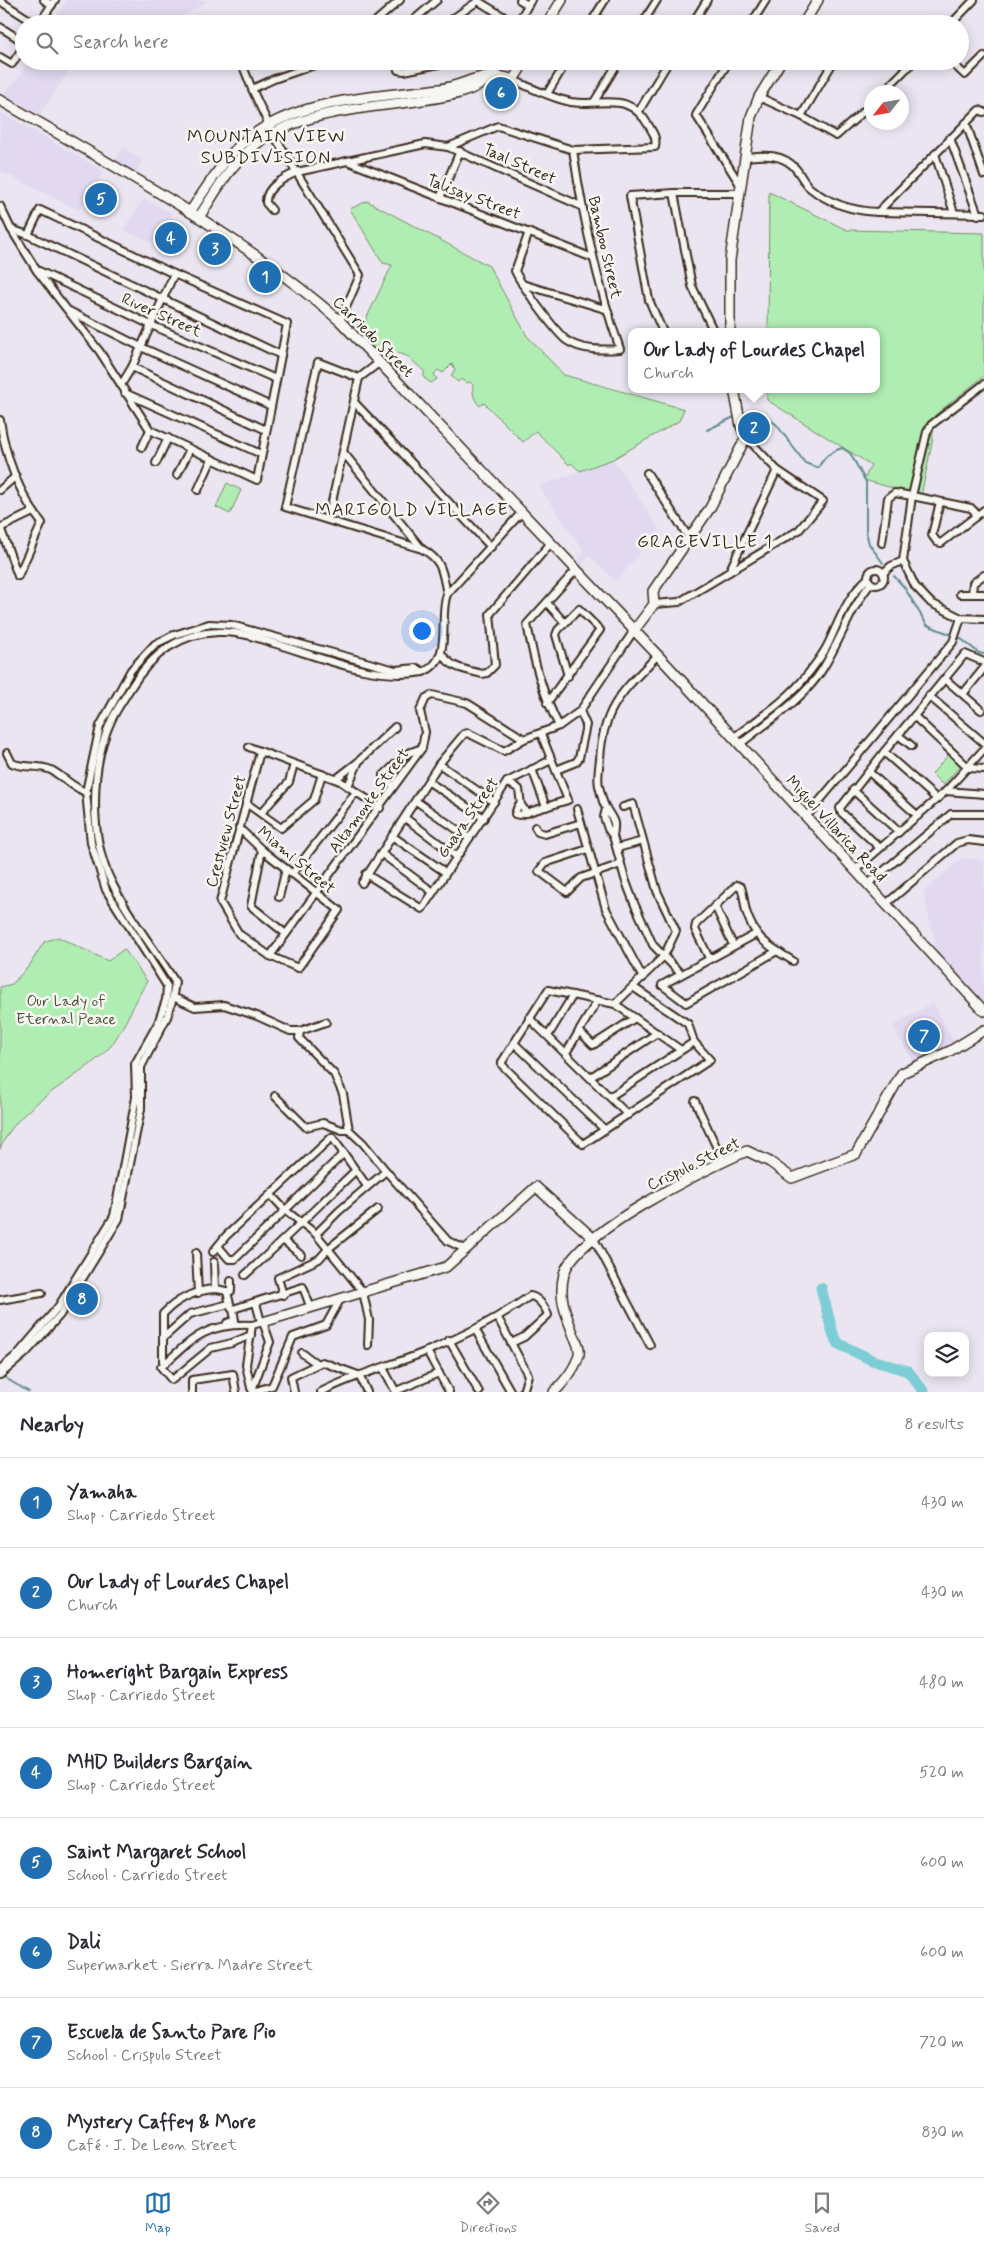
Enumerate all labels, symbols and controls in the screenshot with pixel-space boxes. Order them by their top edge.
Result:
search box [15,15,969,70]
icon: search [33,29,61,57]
text: Search here [73,30,169,55]
pin: 6 [485,74,517,112]
north arrow [864,85,909,130]
district label: MOUNTAIN VIEW SUBDIVISION [187,125,345,170]
street label: Taal Street [480,139,560,190]
street label: Talisay Street [424,170,524,225]
pin: 5 [85,180,117,218]
street label: Bamboo Street [583,194,627,301]
pin: 4 [155,219,187,257]
pin: 3 [199,230,231,268]
pin: 1 [249,258,281,296]
street label: River Street [118,288,205,343]
street label: Carriedo Street [328,292,418,382]
popup [628,328,880,393]
text: Our Lady of Lourdes Chapel [643,338,865,363]
text: Church [643,363,694,384]
pin: 2 [738,409,770,447]
district label: MARIGOLD VILLAGE [315,498,509,522]
district label: GRACEVILLE 1 [637,530,773,554]
your location [409,618,435,644]
street label: Altamonte Street [324,744,414,857]
street label: Miguel Villarica Road [780,771,891,888]
street label: Crestview Street [201,772,252,890]
street label: Guava Street [433,773,504,862]
street label: Miami Street [253,821,340,899]
park label: Our Lady of Eternal Peace [16,991,117,1030]
pin: 7 [908,1017,940,1055]
street label: Crispulo Street [644,1133,744,1196]
pin: 8 [66,1280,98,1318]
map controls [924,1332,969,1377]
button: layers [924,1332,969,1377]
text: Nearby [20,1411,84,1439]
text: 8 results [904,1414,964,1435]
text: Yamaha [67,1480,136,1505]
text: 1 [32,1492,40,1513]
text: 430 m [921,1492,964,1513]
text: Shop · Carriedo Street [67,1505,215,1526]
text: Our Lady of Lourdes Chapel [67,1570,289,1595]
text: 2 [32,1582,40,1603]
text: 430 m [921,1582,964,1603]
text: Church [67,1595,118,1616]
text: Homeright Bargain Express [67,1660,288,1685]
text: 3 [32,1672,40,1693]
text: 480 m [919,1672,964,1693]
text: Shop · Carriedo Street [67,1685,215,1706]
text: MHD Builders Bargain [67,1750,252,1775]
text: 4 [31,1762,41,1783]
text: 520 m [919,1762,964,1783]
text: Shop · Carriedo Street [67,1775,215,1796]
text: Saint Margaret School [67,1840,246,1865]
text: 5 [31,1852,41,1873]
text: 600 m [920,1852,964,1873]
text: School · Carriedo Street [67,1865,227,1886]
text: Dali [67,1930,101,1955]
text: 6 [32,1942,40,1963]
text: 600 m [920,1942,964,1963]
text: Supermarket · Sierra Madre Street [67,1955,313,1976]
text: Escuela de Santo Pare Pio [67,2020,276,2045]
text: 7 [31,2032,41,2053]
text: 720 m [919,2032,964,2053]
text: School · Crispulo Street [67,2045,222,2066]
text: Mystery Caffey & More [67,2110,256,2135]
text: 8 [31,2122,41,2143]
text: 830 m [922,2122,964,2143]
text: Café · J. De Leon Street [67,2135,237,2156]
tab: Map [144,2189,172,2237]
tab: Directions [460,2189,517,2237]
tab: Saved [805,2189,840,2237]

